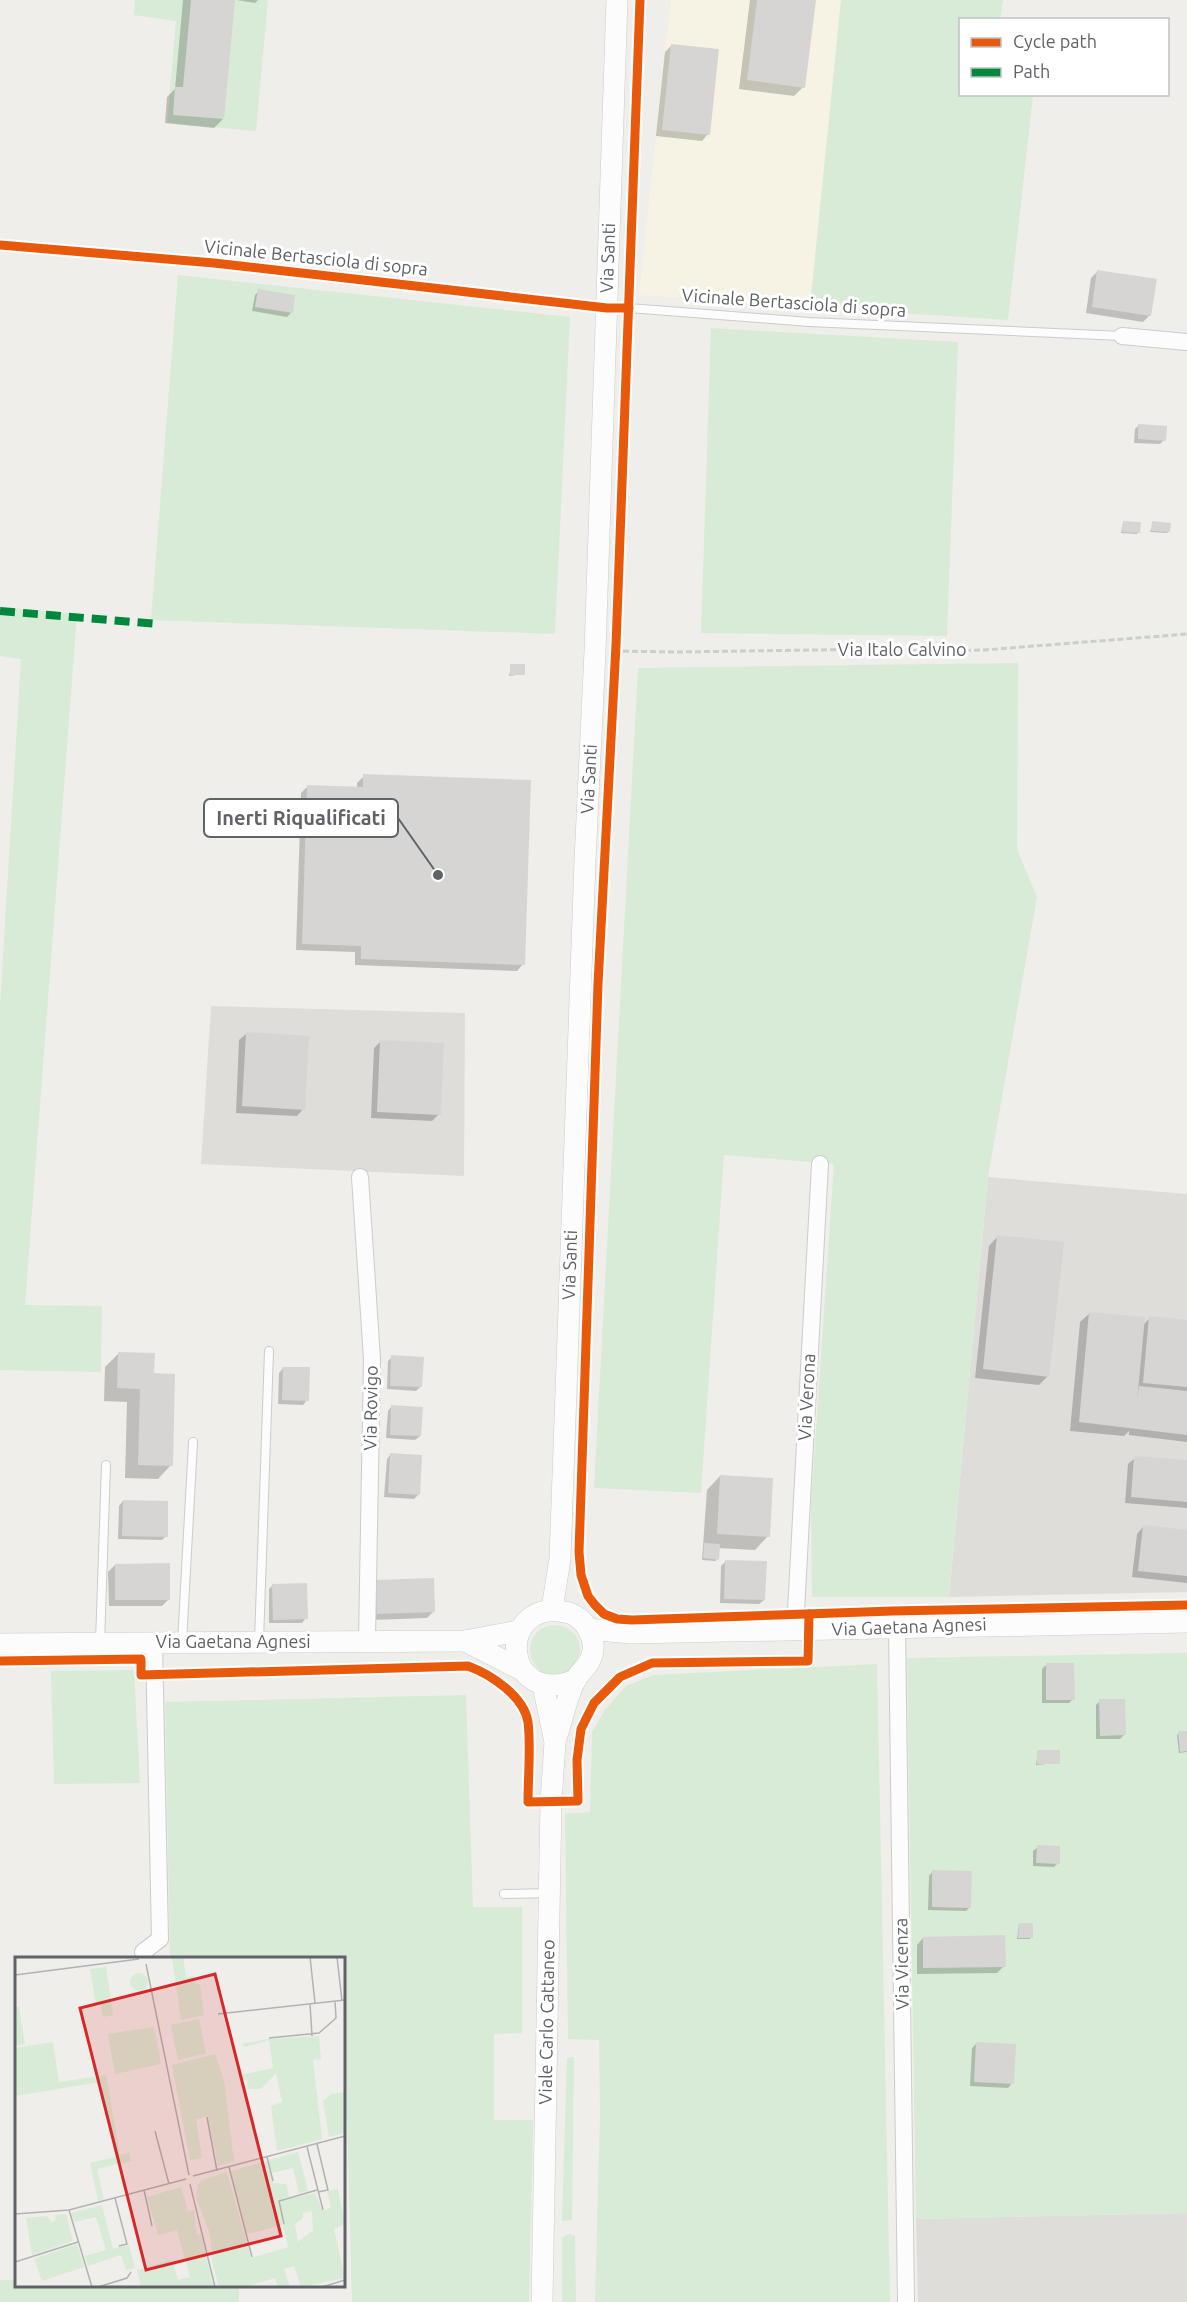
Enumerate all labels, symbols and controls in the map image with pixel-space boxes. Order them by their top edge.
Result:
legend [959,18,1169,96]
text: Cycle path [1013,31,1097,51]
text: Path [1013,61,1050,81]
street label: Via Santi [596,223,618,293]
street label: Vicinale Bertasciola di sopra [203,235,429,279]
street label: Vicinale Bertasciola di sopra [681,284,907,320]
street label: Via Italo Calvino [838,639,967,659]
street label: Via Santi [576,743,600,815]
callout: Inerti Riqualificati [204,799,398,837]
text: Inerti Riqualificati [216,806,386,829]
street label: Via Santi [558,1230,580,1300]
street label: Via Verona [794,1353,818,1441]
street label: Via Rovigo [359,1365,381,1451]
street label: Via Gaetana Agnesi [831,1613,987,1639]
street label: Via Gaetana Agnesi [155,1631,311,1651]
street label: Via Vicenza [890,1918,912,2010]
street label: Viale Carlo Cattaneo [535,1939,557,2105]
inset map [15,1957,345,2287]

